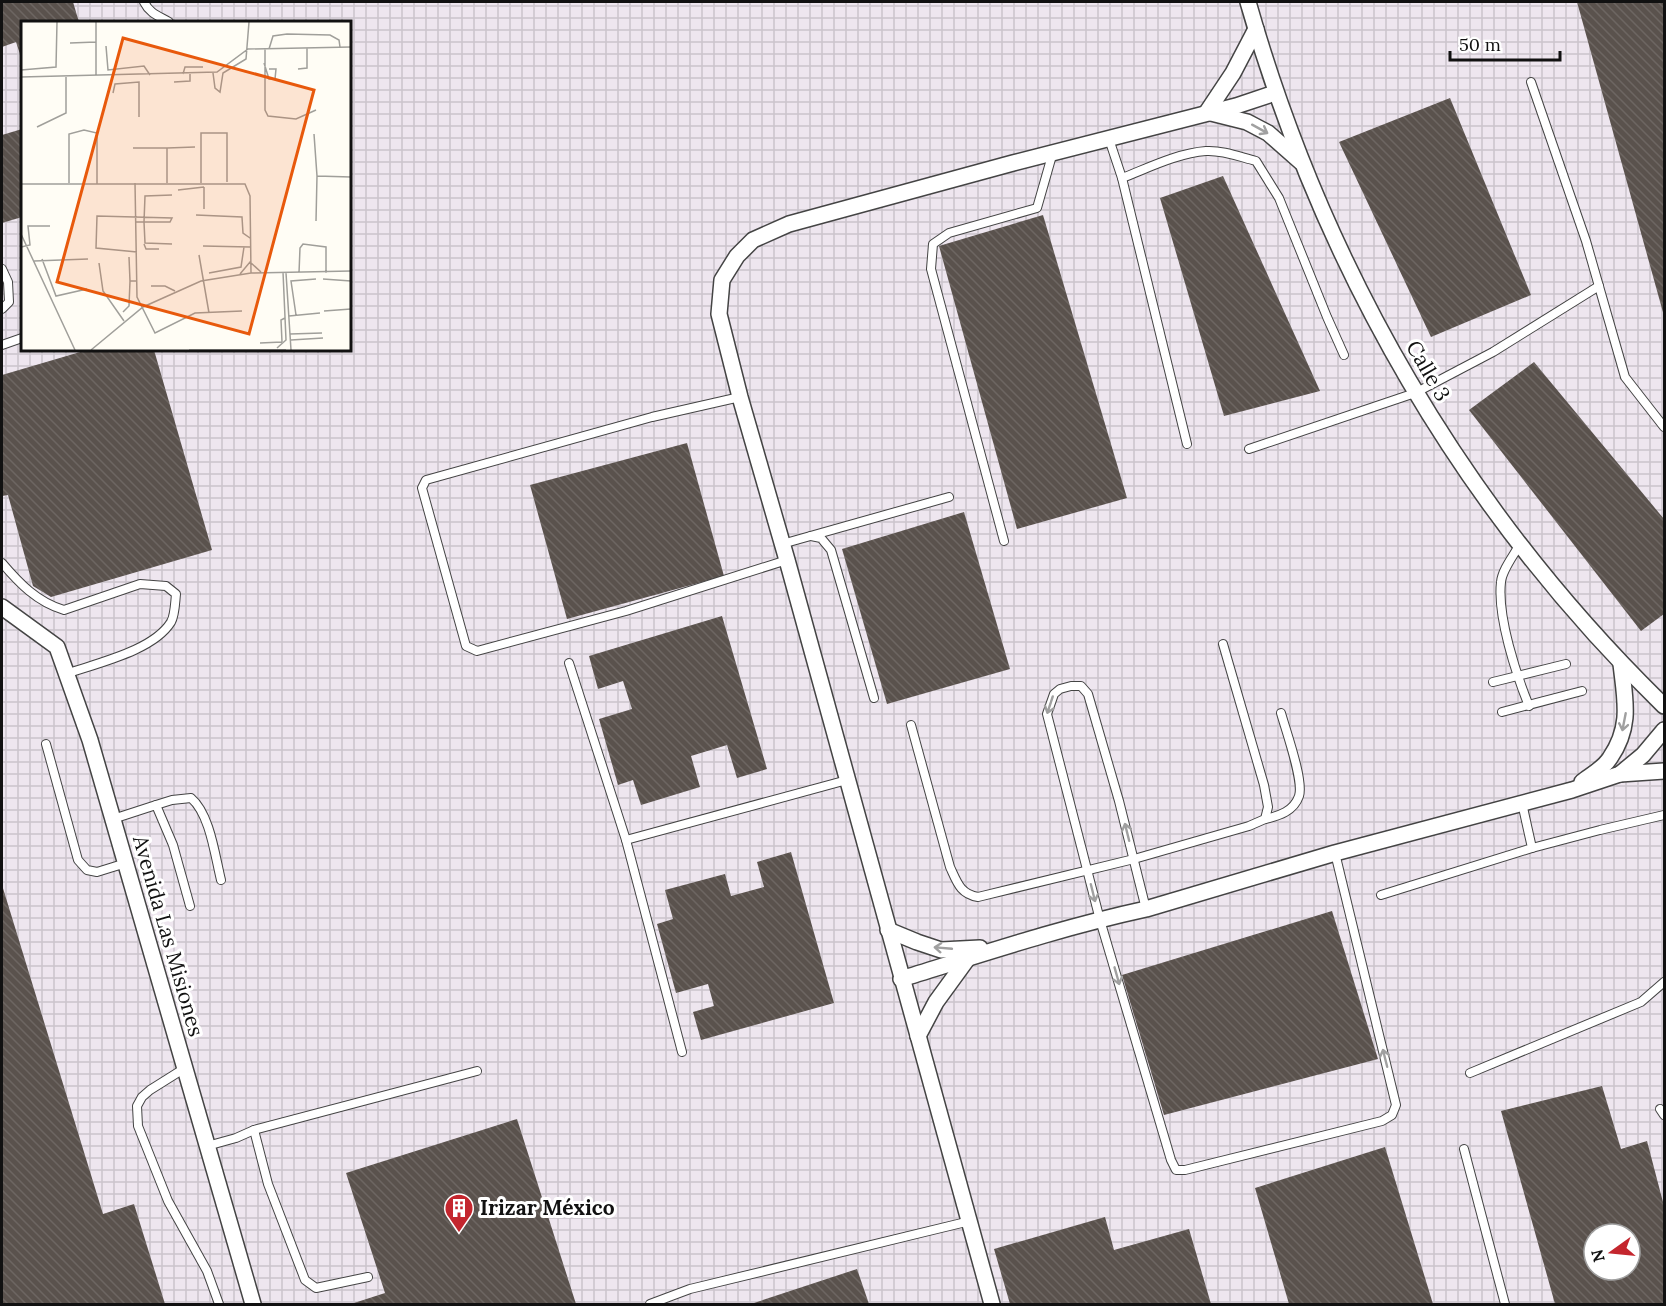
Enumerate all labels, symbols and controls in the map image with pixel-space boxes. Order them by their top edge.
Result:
inset map [21,21,351,351]
scale bar [1450,24,1560,62]
text: 50 m [1459,33,1501,56]
one-way arrow [1251,123,1268,135]
street label: Calle 3 [1400,336,1457,406]
one-way arrow [1044,695,1055,714]
one-way arrow [1618,712,1629,731]
one-way arrow [1121,823,1133,842]
street label: Avenida Las Misiones [127,831,210,1039]
one-way arrow [1088,883,1100,902]
one-way arrow [934,942,953,953]
one-way arrow [1112,966,1123,985]
one-way arrow [1378,1049,1390,1068]
building icon: Irizar México [443,1192,475,1234]
place label: Irizar México [480,1194,615,1221]
north arrow [1582,1222,1642,1282]
text: N [1586,1247,1609,1264]

